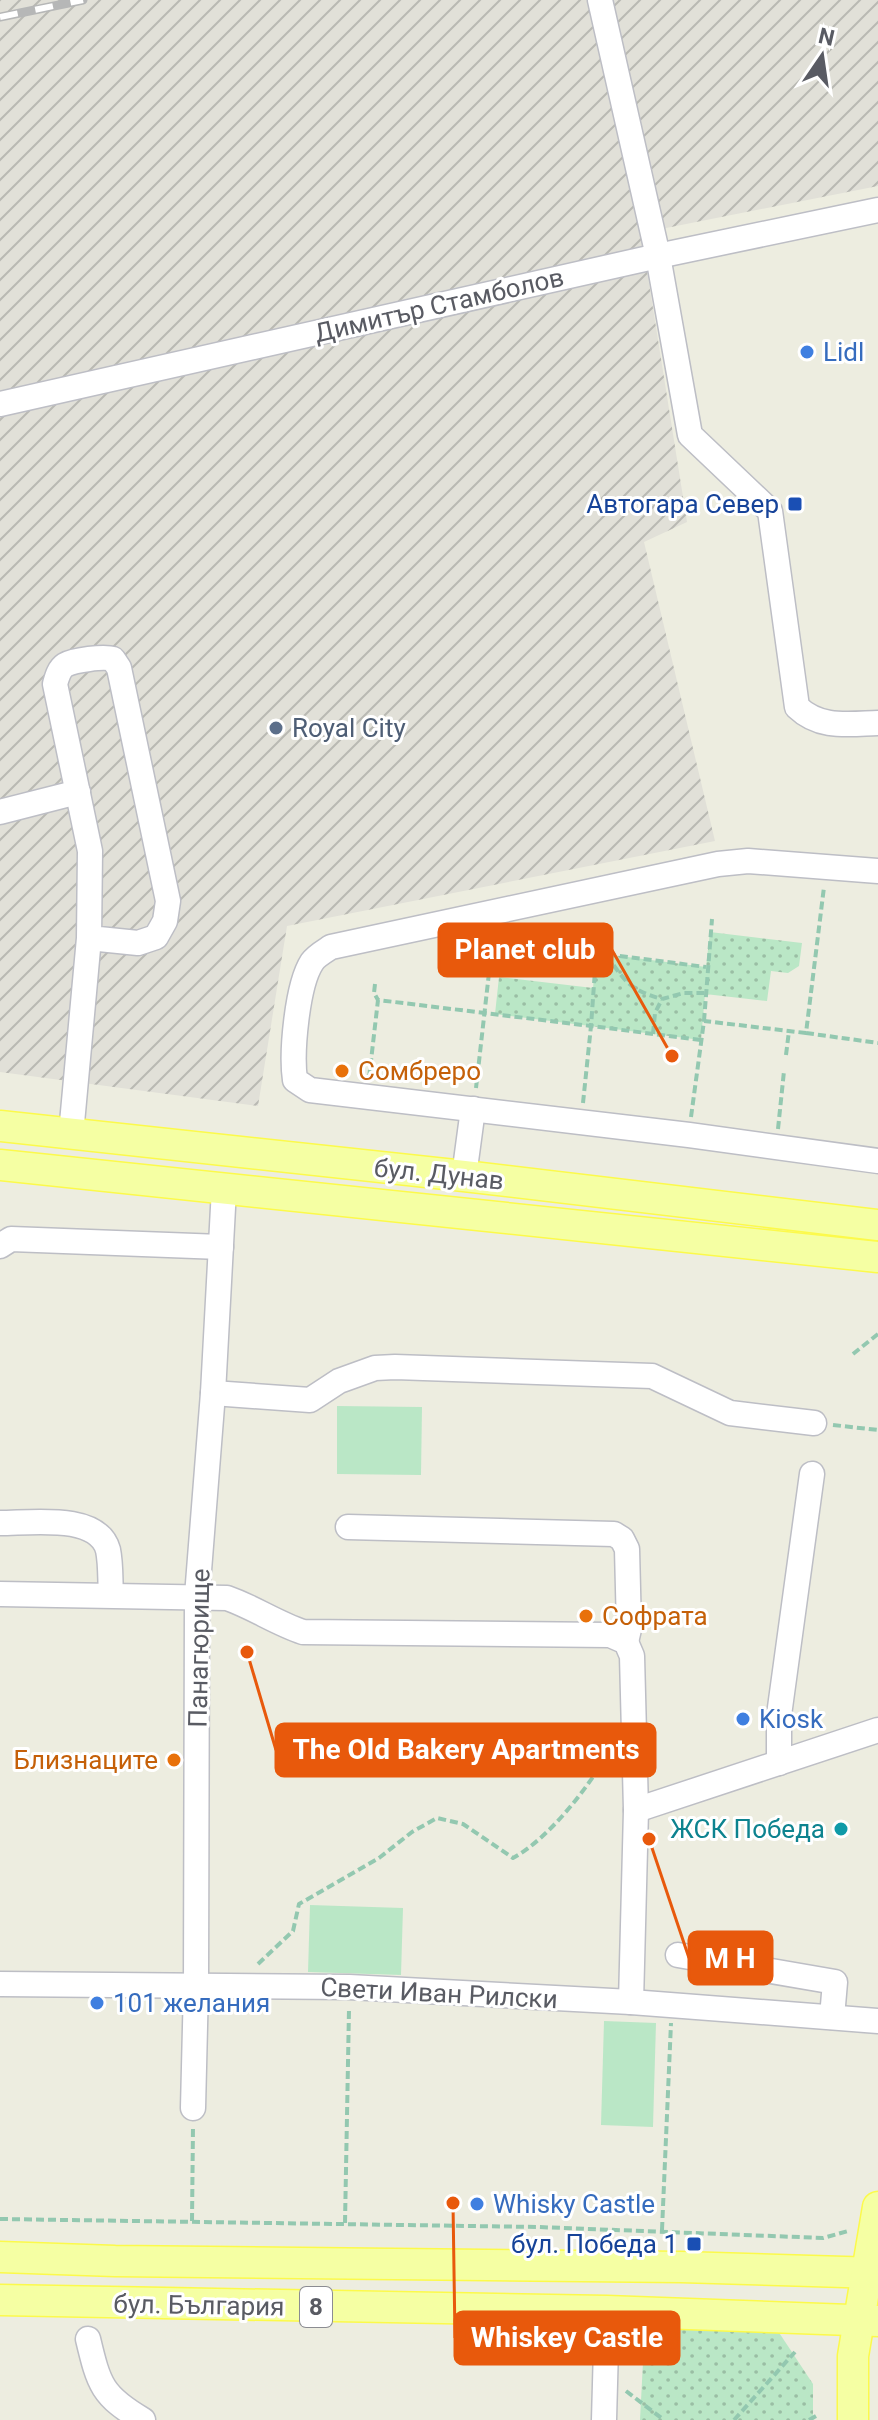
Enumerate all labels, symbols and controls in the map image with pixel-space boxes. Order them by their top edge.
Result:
north arrow [782,16,862,96]
text: N [816,23,837,51]
street label: Димитър Стамболов [311,262,567,348]
place label: Lidl [823,337,864,367]
marker: Lidl [798,343,816,361]
place label: Автогара Север [586,489,779,519]
marker: Автогара Север [786,495,804,513]
place label: Royal City [292,713,406,743]
marker: Royal City [267,719,285,737]
callout: Planet club [439,924,612,976]
text: Planet club [454,933,596,966]
place label: Сомбреро [358,1056,481,1086]
marker: Сомбреро [333,1062,351,1080]
street label: бул. Дунав [373,1152,505,1196]
street label: Панагюрище [183,1568,215,1728]
place label: Софрата [602,1601,708,1631]
marker: Софрата [577,1607,595,1625]
place label: Kiosk [759,1704,824,1734]
marker: Kiosk [734,1710,752,1728]
callout: The Old Bakery Apartments [276,1724,655,1776]
text: The Old Bakery Apartments [292,1733,640,1766]
place label: Близнаците [14,1745,158,1775]
marker: Близнаците [165,1751,183,1769]
place label: ЖСК Победа [670,1814,825,1844]
marker: ЖСК Победа [832,1820,850,1838]
callout: М Н [689,1932,772,1984]
text: М Н [704,1942,756,1975]
street label: Свети Иван Рилски [320,1972,558,2014]
place label: 101 желания [113,1988,270,2018]
marker: 101 желания [88,1994,106,2012]
place label: Whisky Castle [493,2189,655,2219]
marker: Whisky Castle [468,2195,486,2213]
place label: бул. Победа 1 [511,2229,678,2259]
marker: бул. Победа 1 [685,2235,703,2253]
road number: 8 [300,2287,332,2327]
street label: бул. България [113,2289,285,2321]
callout: Whiskey Castle [455,2312,679,2364]
text: Whiskey Castle [471,2321,663,2354]

